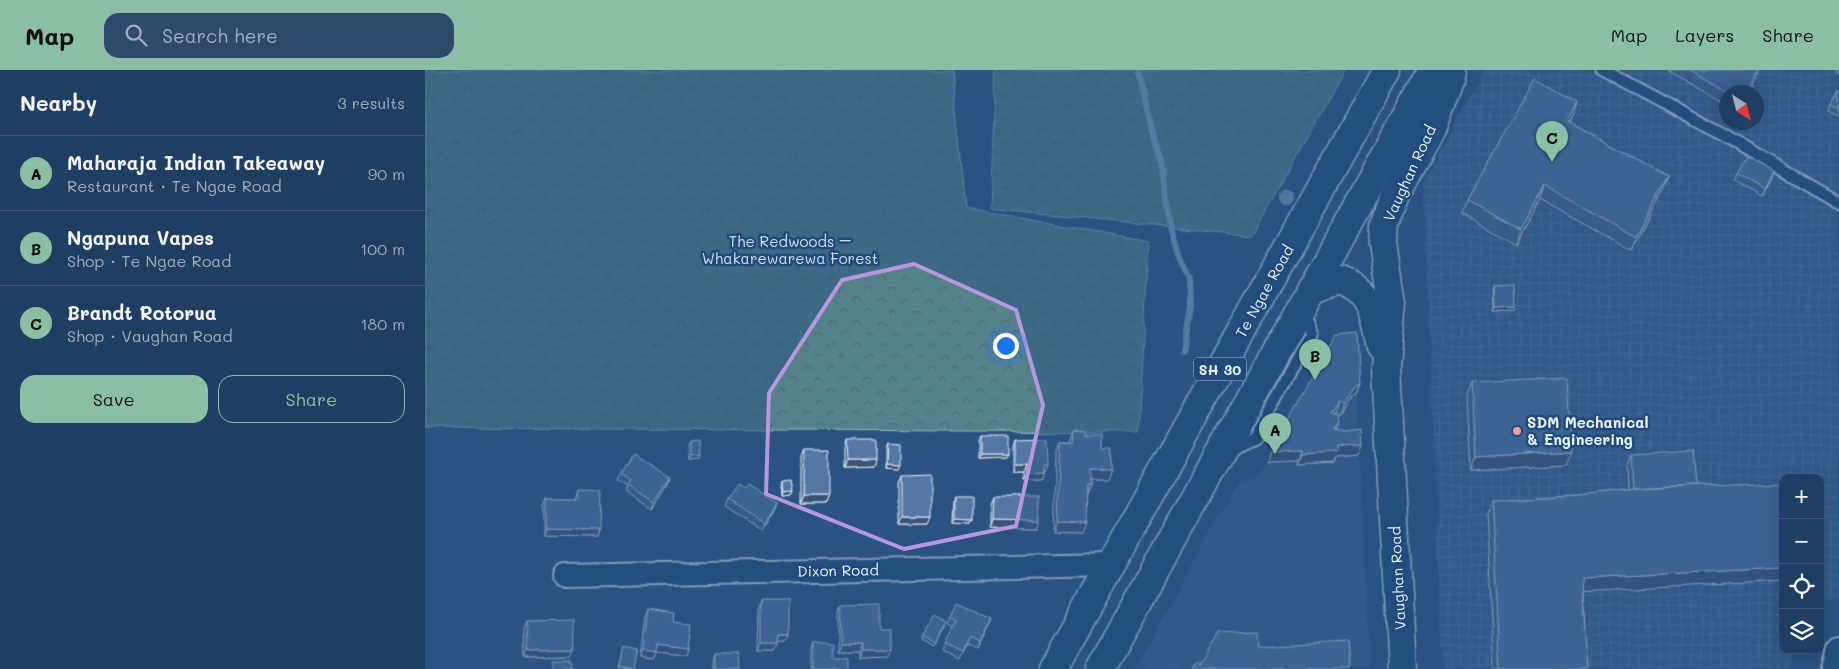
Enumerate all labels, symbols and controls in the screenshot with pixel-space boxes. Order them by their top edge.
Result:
search box [104,13,454,58]
text: Map [25,20,74,51]
icon: search [122,21,150,49]
text: Search here [162,23,278,48]
text: Map [1611,23,1647,47]
text: Layers [1675,23,1734,47]
text: Share [1762,23,1814,47]
north arrow [1719,85,1764,130]
text: Nearby [20,89,97,116]
text: 3 results [337,92,405,113]
pin: C [1536,121,1568,162]
street label: Vaughan Road [1378,122,1440,224]
text: Maharaja Indian Takeaway [67,150,325,175]
text: A [30,163,42,184]
text: 90 m [368,163,405,184]
text: Restaurant · Te Ngae Road [67,175,282,196]
text: Ngapuna Vapes [67,225,214,250]
park label: The Redwoods – Whakarewarewa Forest [702,231,878,268]
text: B [31,238,41,259]
text: 100 m [360,238,405,259]
street label: Te Ngae Road [1230,241,1298,341]
text: Shop · Te Ngae Road [67,250,231,271]
text: Brandt Rotorua [67,300,217,325]
text: C [30,313,42,334]
text: 180 m [360,313,405,334]
text: Shop · Vaughan Road [67,325,233,346]
your location [993,333,1019,359]
pin: B [1299,339,1331,380]
road number: SH 30 [1194,358,1246,380]
button: Save [20,375,208,423]
button: Share [218,375,405,423]
place label: SDM Mechanical & Engineering [1527,412,1649,449]
pin: A [1259,413,1291,454]
marker: SDM Mechanical & Engineering [1511,425,1523,437]
map controls [1779,474,1824,654]
button: + [1779,474,1824,519]
button: − [1779,519,1824,564]
street label: Vaughan Road [1384,525,1410,631]
street label: Dixon Road [797,559,879,581]
button: locate [1779,564,1824,609]
button: layers [1779,609,1824,654]

